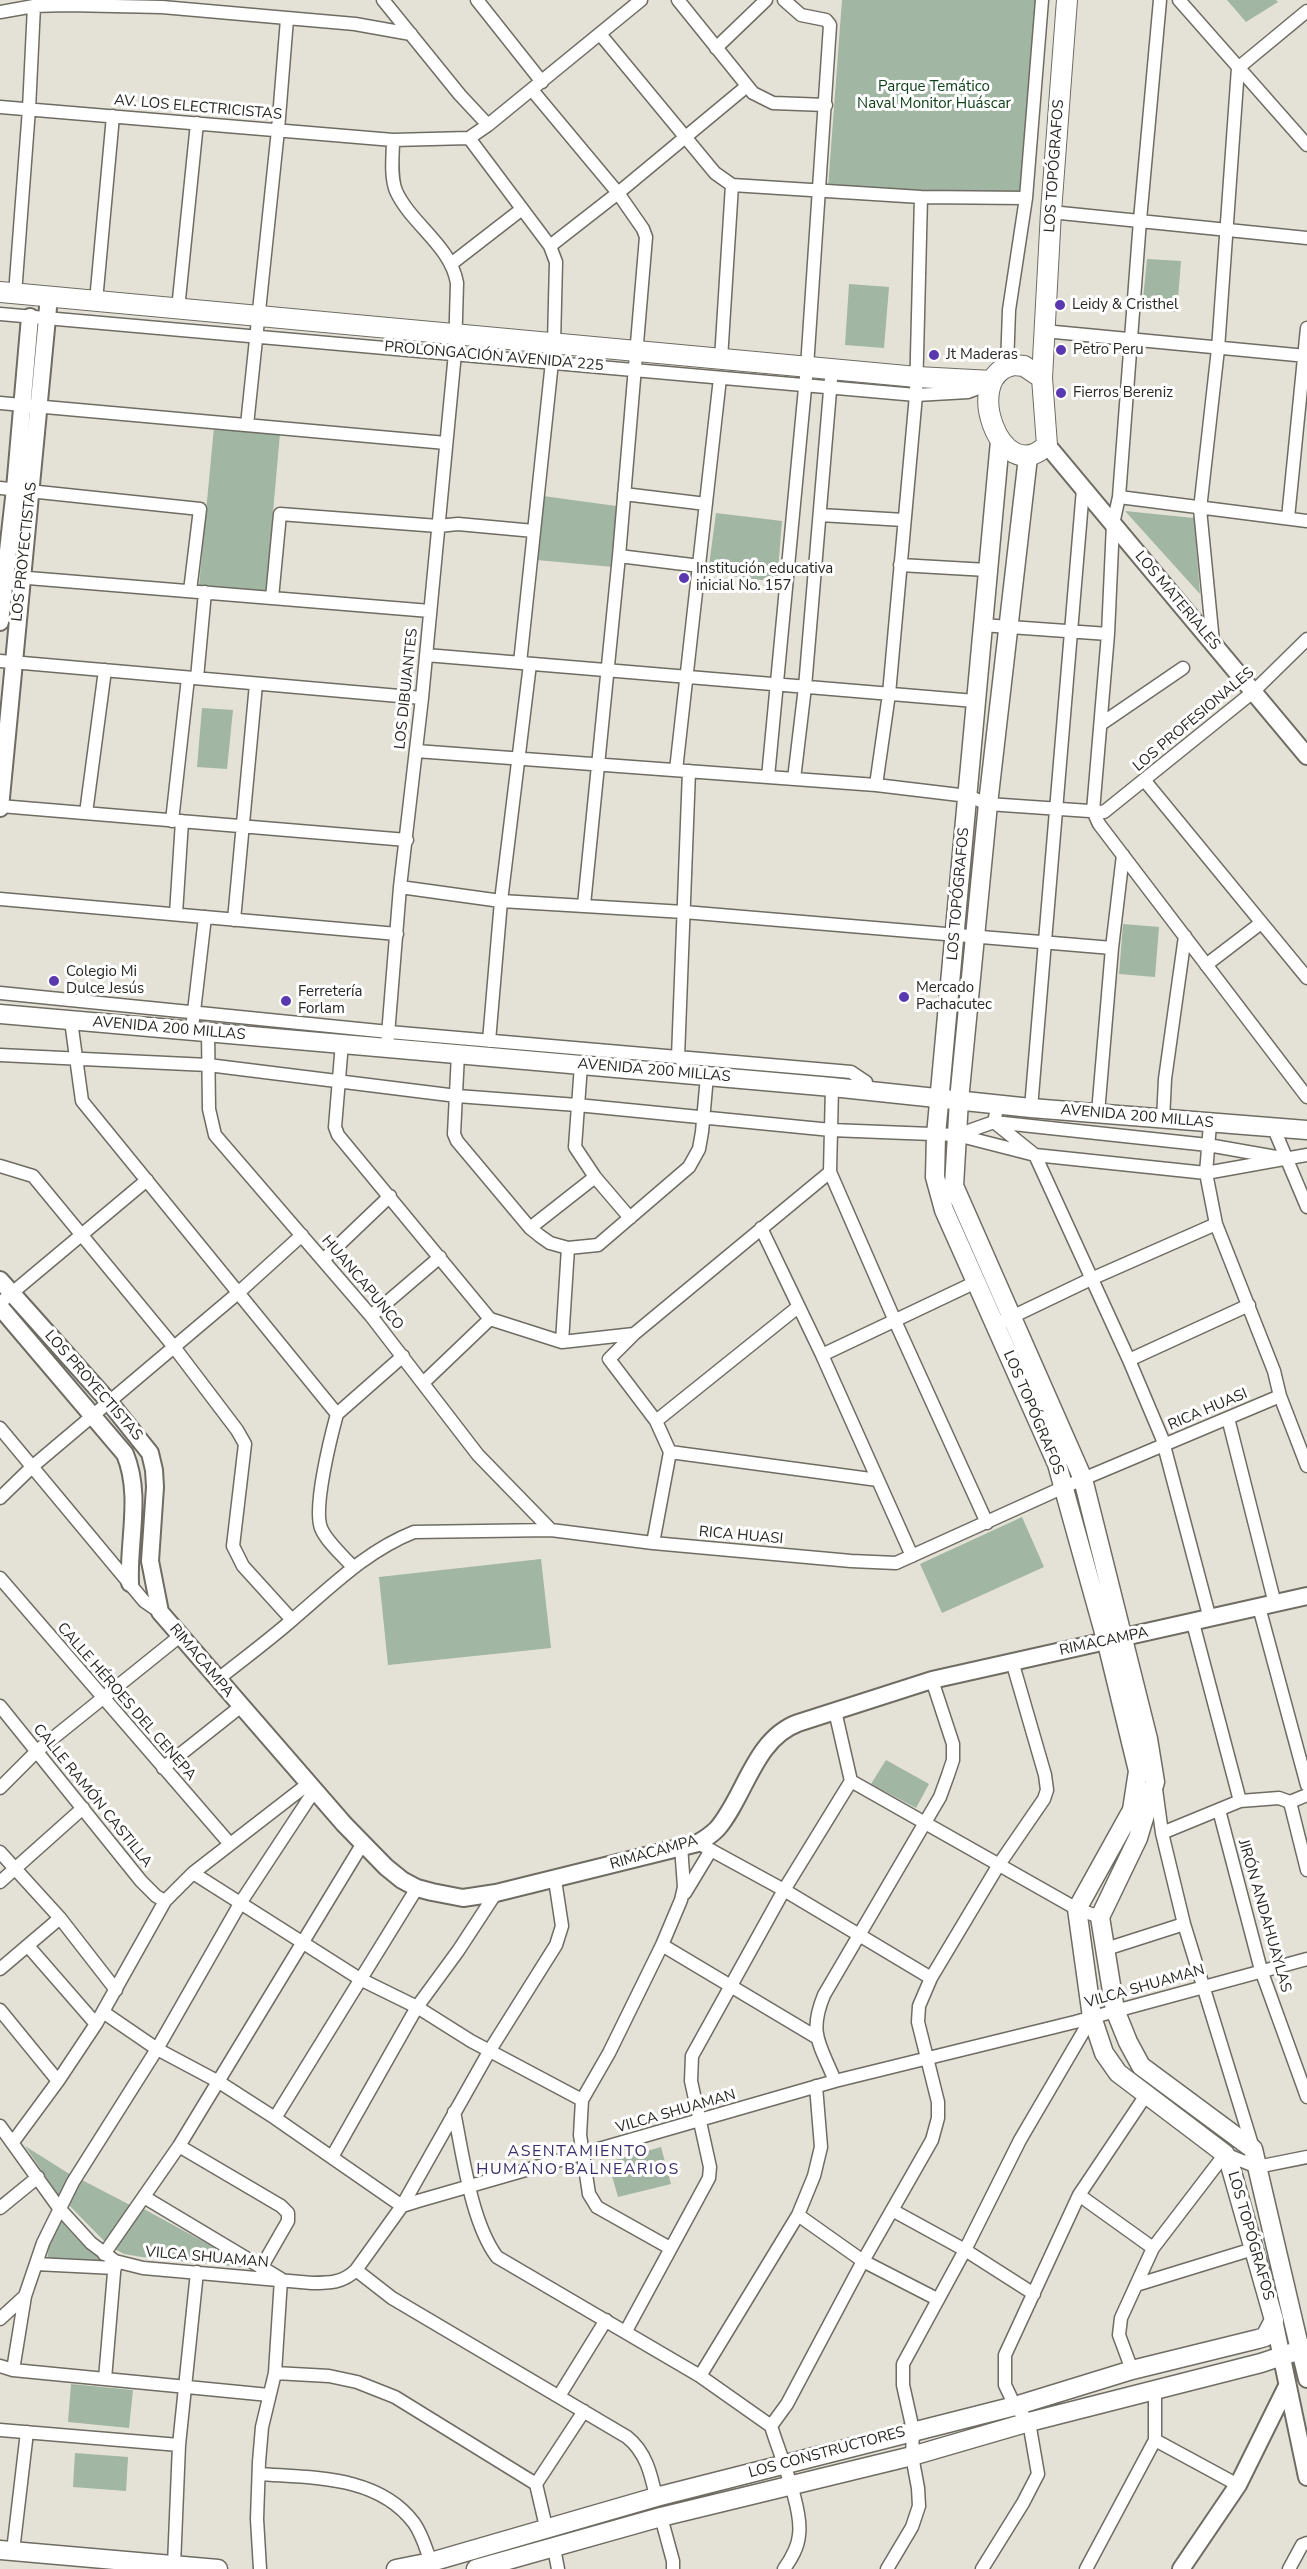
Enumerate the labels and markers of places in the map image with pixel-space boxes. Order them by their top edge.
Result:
place label: Leidy & Cristhel [1072,296,1178,314]
marker: Leidy & Cristhel [1053,298,1067,312]
place label: Petro Peru [1073,341,1144,359]
marker: Petro Peru [1054,343,1068,357]
place label: Jt Maderas [946,346,1018,364]
marker: Jt Maderas [927,348,941,362]
place label: Fierros Bereniz [1073,384,1173,402]
marker: Fierros Bereniz [1054,386,1068,400]
place label: Institución educativa inicial No. 157 [696,560,833,595]
marker: Institución educativa inicial No. 157 [677,571,691,585]
place label: Colegio Mi Dulce Jesús [66,963,144,998]
marker: Colegio Mi Dulce Jesús [47,974,61,988]
place label: Mercado Pachacutec [916,979,992,1014]
place label: Ferretería Forlam [298,983,362,1018]
marker: Mercado Pachacutec [897,990,911,1004]
marker: Ferretería Forlam [279,994,293,1008]

